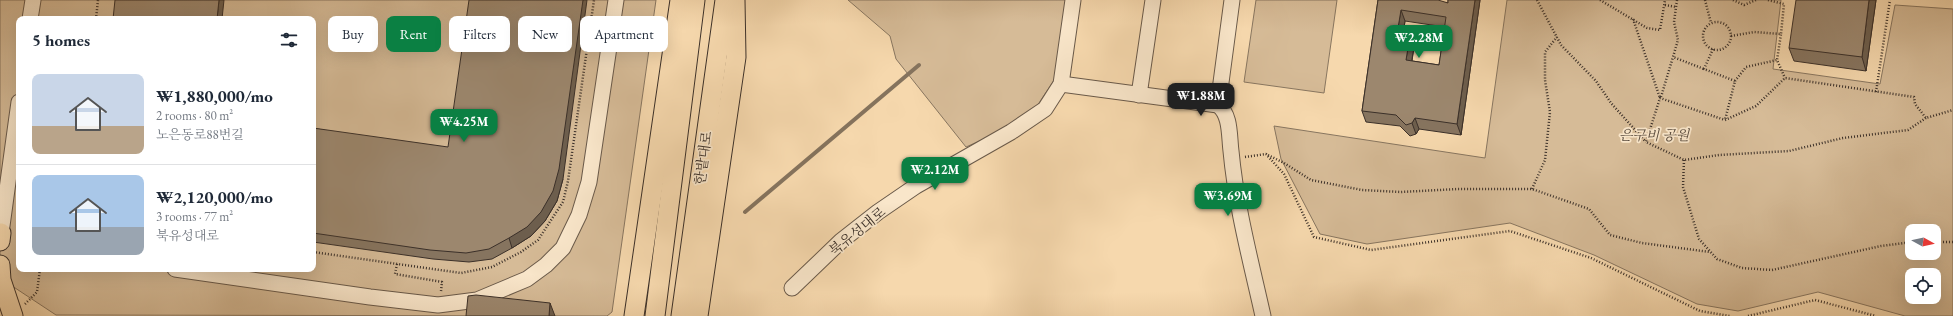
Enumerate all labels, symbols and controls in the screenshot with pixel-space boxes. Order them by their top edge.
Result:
chip: Buy [328,16,378,52]
chip: Rent [386,16,441,52]
chip: Filters [449,16,510,52]
chip: New [518,16,572,52]
chip: Apartment [580,16,668,52]
pin: ₩2.28M [1386,25,1452,59]
text: 5 homes [32,29,90,51]
icon: filters [278,29,300,51]
text: ₩2.28M [1394,29,1444,46]
pin: ₩1.88M [1168,83,1234,117]
text: ₩1,880,000/mo [156,85,273,107]
text: ₩1.88M [1176,87,1226,104]
icon: home [64,90,112,138]
text: 2 rooms · 80 m² [156,107,233,124]
pin: ₩4.25M [431,109,497,143]
text: ₩4.25M [439,113,489,130]
text: 노은동로88번길 [156,126,244,143]
park label: 은구비 공원 [1619,126,1691,144]
street label: 한밭대로 [690,129,716,186]
pin: ₩2.12M [902,157,968,191]
text: ₩2.12M [910,161,960,178]
pin: ₩3.69M [1195,183,1261,217]
text: ₩2,120,000/mo [156,186,273,208]
text: ₩3.69M [1203,187,1253,204]
icon: home [64,191,112,239]
street label: 북유성대로 [825,202,889,259]
text: 3 rooms · 77 m² [156,208,233,225]
north arrow [1905,224,1941,260]
map controls [1905,224,1941,304]
text: 북유성대로 [156,227,219,244]
button: locate [1905,268,1941,304]

